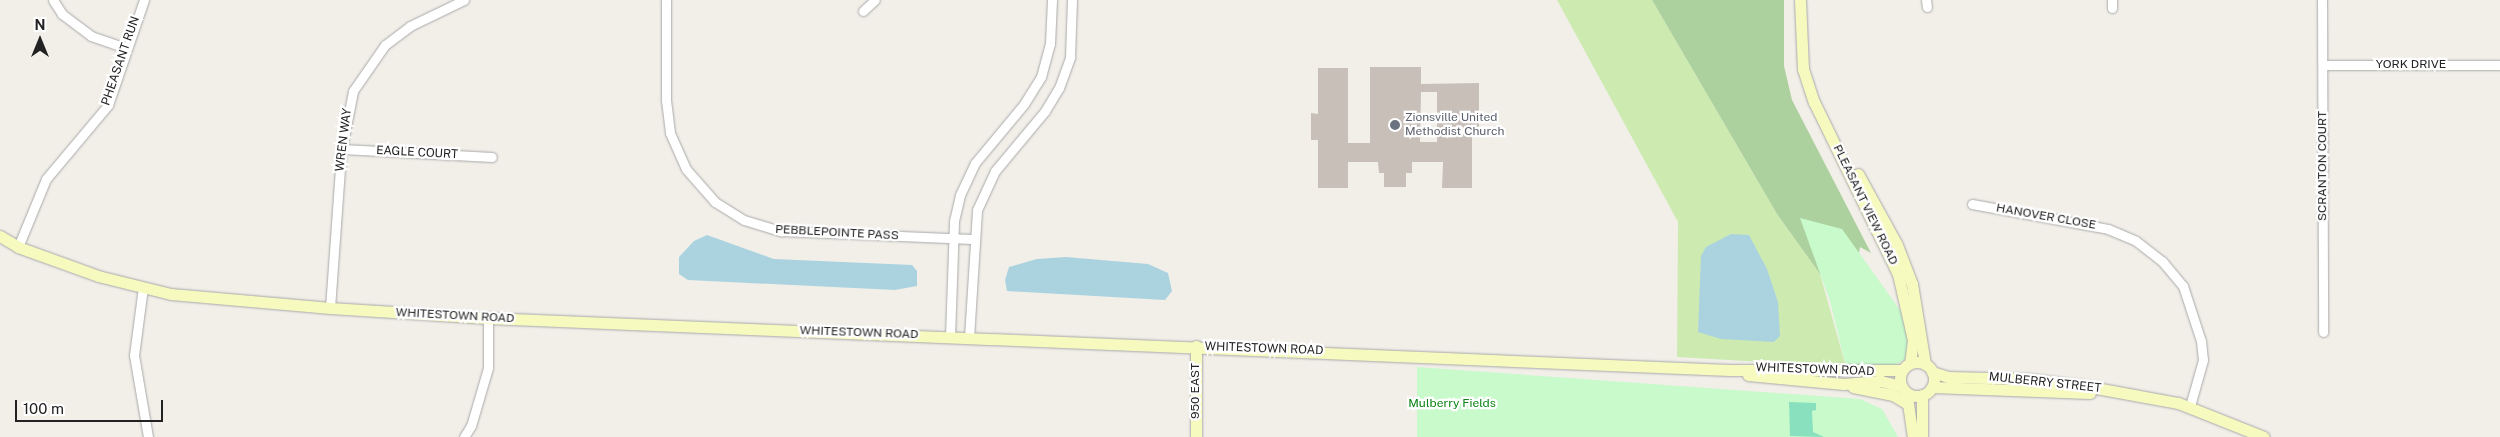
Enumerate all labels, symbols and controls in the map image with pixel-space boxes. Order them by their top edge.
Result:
north arrow [15,15,65,65]
street label: PHEASANT RUN [99,15,143,107]
text: N [35,17,45,33]
street label: YORK DRIVE [2376,58,2446,72]
street label: WREN WAY [333,107,355,173]
place label: Zionsville United Methodist Church [1405,111,1504,139]
street label: SCRANTON COURT [2316,111,2330,221]
marker: Zionsville United Methodist Church [1389,119,1401,131]
street label: PLEASANT VIEW ROAD [1830,142,1900,268]
street label: EAGLE COURT [376,144,458,162]
street label: HANOVER CLOSE [1995,201,2097,233]
street label: PEBBLEPOINTE PASS [775,223,899,243]
street label: WHITESTOWN ROAD [395,306,515,326]
street label: WHITESTOWN ROAD [799,324,919,342]
street label: WHITESTOWN ROAD [1204,340,1324,358]
street label: WHITESTOWN ROAD [1755,361,1875,379]
street label: 950 EAST [1189,363,1203,419]
street label: MULBERRY STREET [1988,370,2102,396]
scale bar [18,390,165,422]
park label: Mulberry Fields [1408,397,1496,411]
text: 100 m [23,400,64,417]

